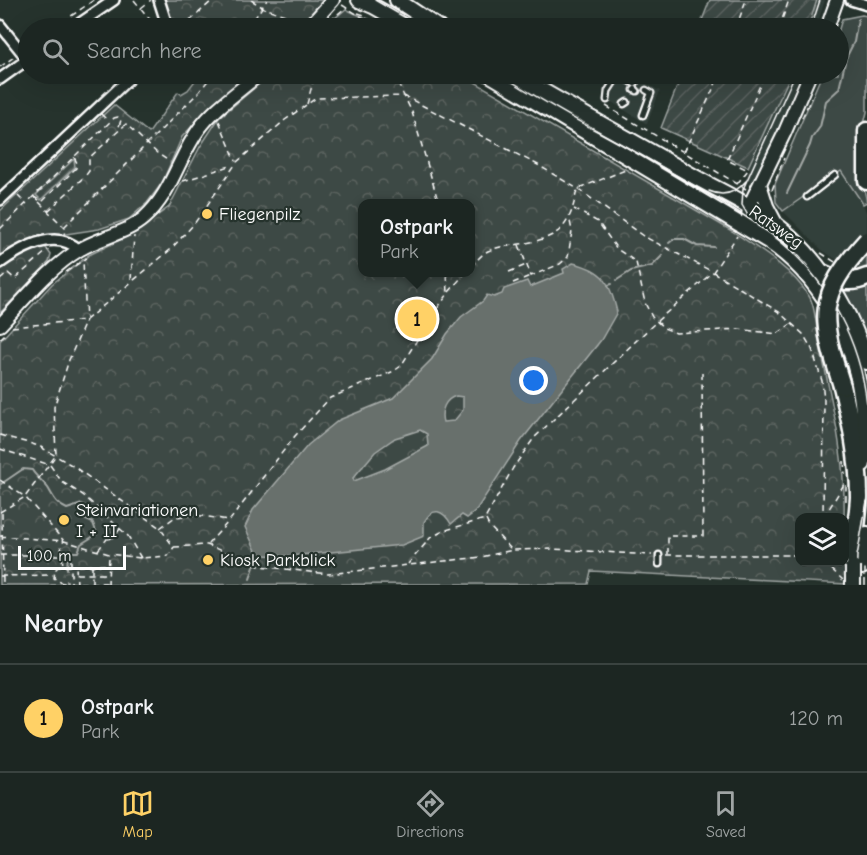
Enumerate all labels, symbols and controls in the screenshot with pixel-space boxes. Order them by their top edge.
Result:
search box [18,18,849,84]
icon: search [39,35,72,68]
text: Search here [87,38,202,64]
popup [358,199,475,277]
street label: Ratsweg [745,201,807,253]
place label: Fliegenpilz [219,204,301,225]
marker: Fliegenpilz [200,207,214,221]
text: Ostpark [380,214,453,240]
text: Park [380,240,418,263]
pin: 1 [398,296,436,342]
your location [519,366,548,395]
place label: Steinvariationen I + II [76,500,198,542]
marker: Steinvariationen I + II [57,513,71,527]
map controls [795,513,849,567]
button: layers [795,513,849,567]
scale bar [18,543,126,570]
text: 100 m [27,547,71,565]
place label: Kiosk Parkblick [220,550,336,571]
marker: Kiosk Parkblick [201,553,215,567]
text: Nearby [24,609,103,639]
text: Ostpark [81,694,154,720]
text: 1 [40,707,47,730]
text: 120 m [789,707,843,730]
text: Park [81,720,119,743]
tab: Map [121,787,154,841]
tab: Directions [396,787,464,841]
tab: Saved [706,787,746,841]

